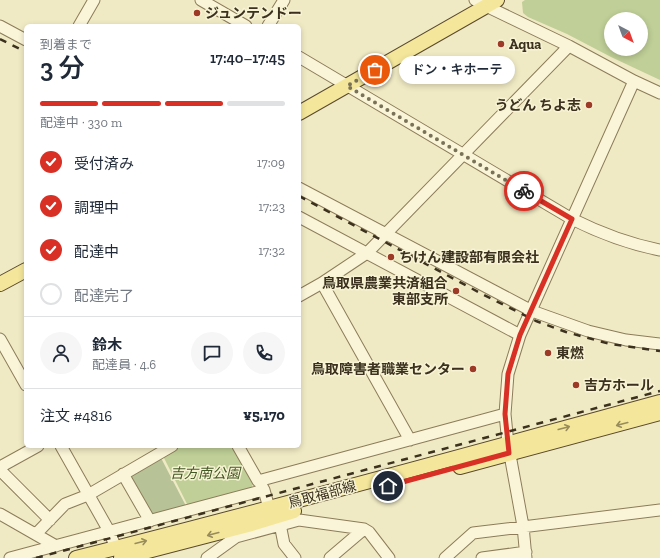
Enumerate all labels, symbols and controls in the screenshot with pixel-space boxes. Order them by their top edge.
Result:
place label: ジュンテンドー [205,5,302,22]
marker: ジュンテンドー [192,8,202,18]
north arrow [604,12,648,56]
map controls [604,12,648,56]
place label: Aqua [509,36,541,53]
text: 到着まで [40,37,92,52]
marker: Aqua [496,39,506,49]
text: 17:40–17:45 [210,49,285,67]
text: 3 分 [40,52,85,84]
pin [358,53,392,87]
callout: ドン・キホーテ [399,56,515,84]
icon: bag [364,59,386,81]
text: ドン・キホーテ [411,62,503,77]
place label: うどん ちよ志 [494,97,581,114]
marker: うどん ちよ志 [584,100,594,110]
text: 配達中 · 330 m [40,115,122,130]
icon: check [40,151,62,173]
text: 受付済み [74,155,134,173]
text: 17:09 [257,155,285,170]
courier [504,171,544,211]
icon: bike [513,180,535,202]
icon: check [40,195,62,217]
text: 調理中 [74,199,119,217]
text: 17:23 [258,199,285,214]
icon: check [40,239,62,261]
text: 配達中 [74,243,119,261]
text: 17:32 [258,243,285,258]
place label: ちけん建設部有限会社 [399,249,539,266]
marker: ちけん建設部有限会社 [386,252,396,262]
place label: 鳥取県農業共済組合 東部支所 [322,275,448,308]
marker: 鳥取県農業共済組合 東部支所 [451,286,461,296]
text: 配達完了 [74,287,134,305]
button: person [40,332,82,374]
button: chat [191,332,233,374]
button: phone [243,332,285,374]
text: 鈴木 [92,336,122,354]
place label: 東燃 [556,345,584,362]
marker: 東燃 [543,348,553,358]
text: 配達員 · 4.6 [92,357,156,372]
place label: 鳥取障害者職業センター [311,361,465,378]
marker: 鳥取障害者職業センター [468,364,478,374]
place label: 吉方ホール [584,377,654,394]
marker: 吉方ホール [571,380,581,390]
text: ¥5,170 [243,406,285,424]
text: 注文 #4816 [40,407,112,425]
one-way arrow [616,420,629,428]
one-way arrow [557,424,570,431]
park label: 吉方南公園 [170,465,242,482]
pin [371,469,405,503]
icon: home [377,475,399,497]
street label: 鳥取福部線 [286,477,358,512]
one-way arrow [207,531,220,538]
one-way arrow [134,537,147,545]

